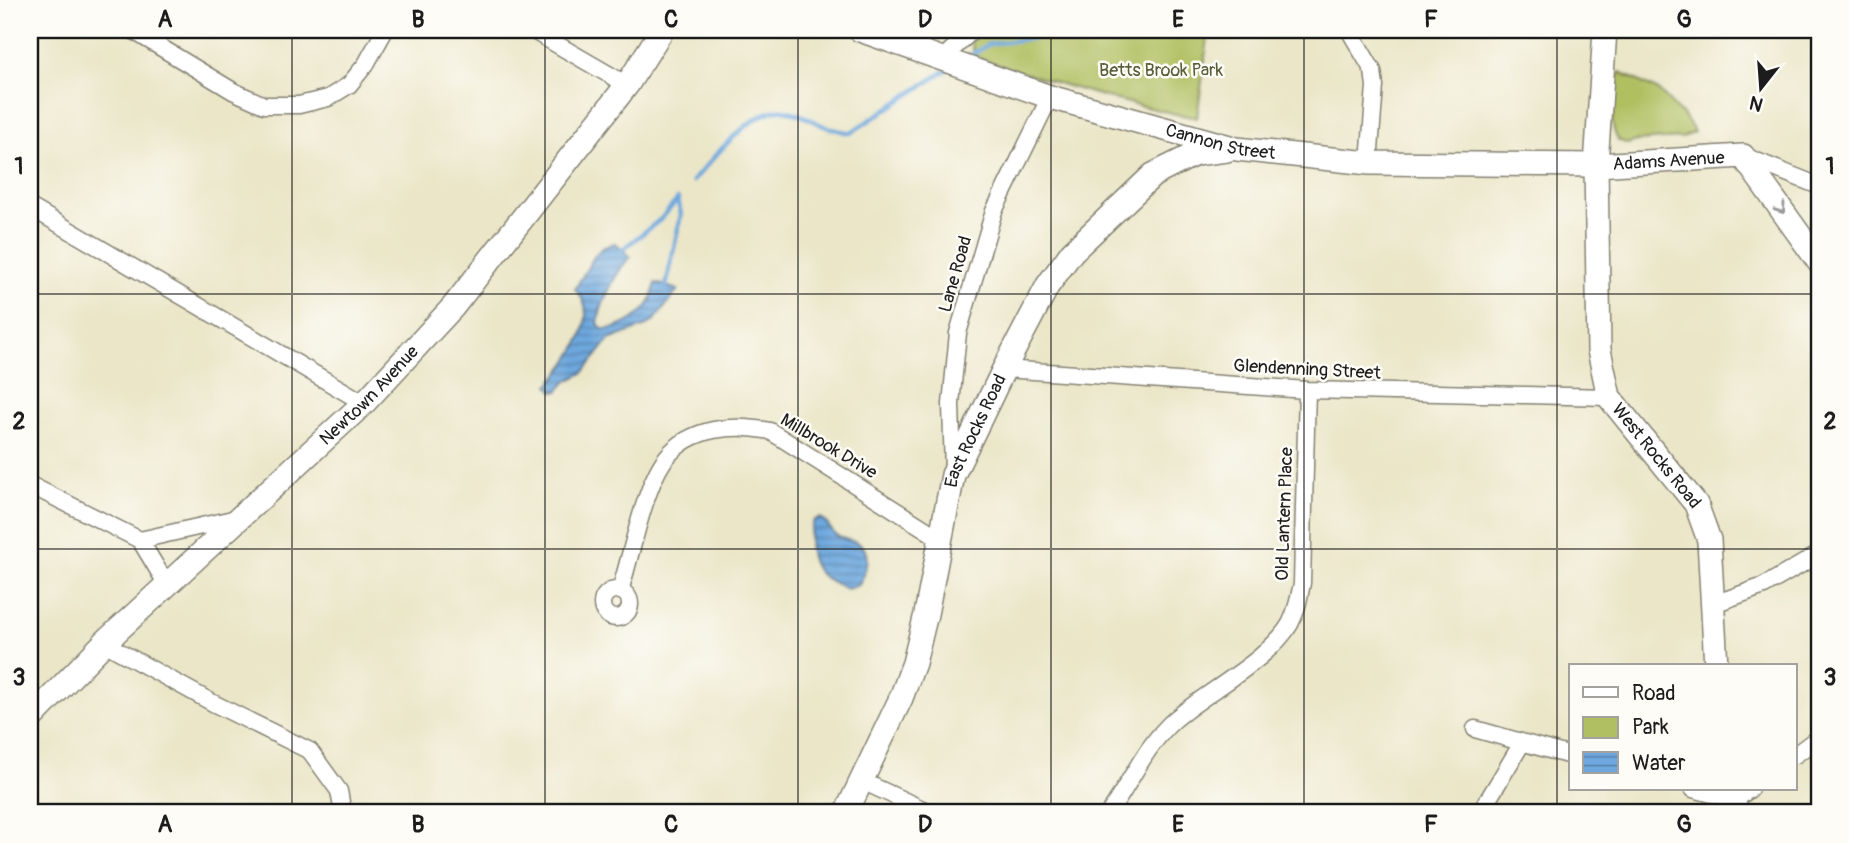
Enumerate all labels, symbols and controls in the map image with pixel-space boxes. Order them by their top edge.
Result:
text: A [158,5,173,34]
text: B [411,5,425,34]
text: C [664,5,678,34]
text: D [918,5,932,34]
text: E [1172,5,1184,34]
text: F [1424,5,1438,34]
text: G [1676,5,1692,34]
north arrow [1727,52,1797,122]
park label: Betts Brook Park [1099,59,1224,82]
text: N [1747,90,1766,117]
street label: Cannon Street [1163,119,1277,165]
street label: Adams Avenue [1612,146,1725,176]
text: 1 [15,152,24,181]
text: 1 [1826,152,1835,181]
one-way arrow [1773,201,1785,214]
street label: Lane Road [934,233,977,315]
street label: Newtown Avenue [315,341,424,450]
street label: Glendenning Street [1233,354,1382,385]
street label: East Rocks Road [940,371,1012,489]
street label: West Rocks Road [1607,398,1706,513]
text: 2 [13,407,26,436]
text: 2 [1824,407,1837,436]
street label: Millbrook Drive [776,409,881,484]
street label: Old Lantern Place [1271,447,1298,581]
text: 3 [13,663,25,692]
text: 3 [1824,663,1836,692]
legend [1569,664,1797,790]
text: Road [1632,680,1676,707]
text: Park [1632,714,1669,741]
text: Water [1632,750,1686,777]
text: A [158,810,173,839]
text: B [411,810,425,839]
text: C [664,810,678,839]
text: D [918,810,932,839]
text: E [1172,810,1184,839]
text: F [1424,810,1438,839]
text: G [1676,810,1692,839]

